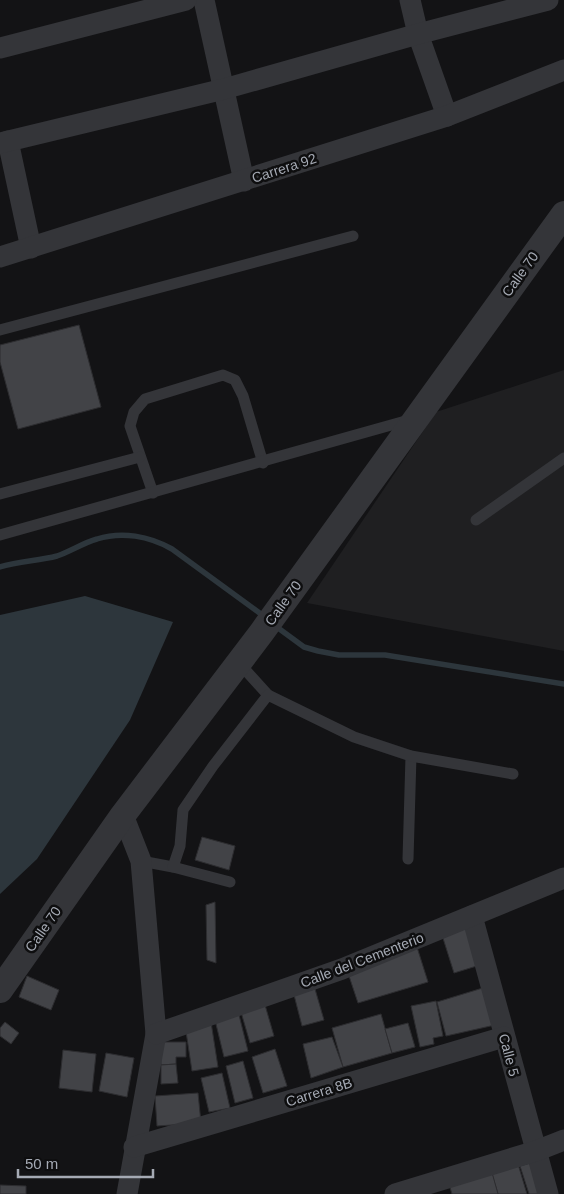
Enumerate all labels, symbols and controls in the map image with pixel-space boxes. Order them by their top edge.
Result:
street label: Carrera 92 [250,150,318,186]
street label: Calle 70 [498,248,542,299]
street label: Calle 70 [261,577,305,628]
street label: Calle 70 [22,903,64,955]
street label: Calle del Cementerio [298,929,426,991]
street label: Calle 5 [496,1032,522,1078]
street label: Carrera 8B [284,1074,354,1110]
scale bar [18,1146,152,1178]
text: 50 m [25,1155,58,1172]

